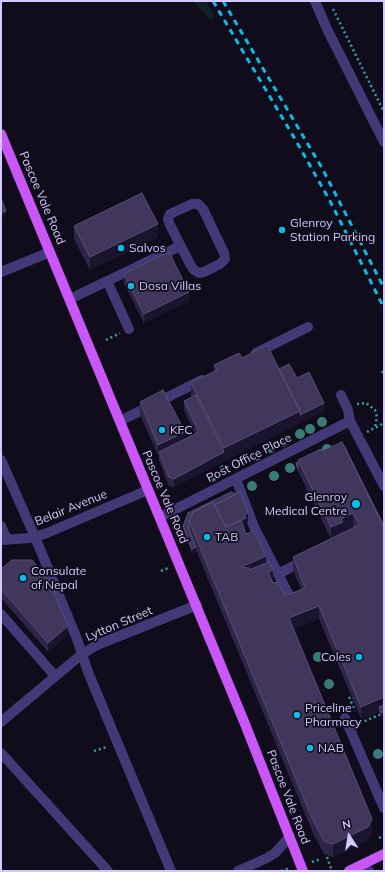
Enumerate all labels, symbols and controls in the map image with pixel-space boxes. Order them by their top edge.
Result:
street label: Pascoe Vale Road [16,149,68,247]
place label: Glenroy Station Parking [290,216,375,244]
marker: Glenroy Station Parking [277,225,287,235]
place label: Salvos [129,241,166,255]
marker: Salvos [116,243,126,253]
place label: Dosa Villas [139,279,201,293]
marker: Dosa Villas [126,281,136,291]
place label: KFC [170,423,192,437]
marker: KFC [157,425,167,435]
street label: Post Office Place [204,430,294,486]
street label: Pascoe Vale Road [139,448,191,546]
street label: Belair Avenue [33,487,109,529]
place label: Glenroy Medical Centre [265,490,347,518]
marker: Glenroy Medical Centre [350,498,362,510]
place label: TAB [215,530,238,544]
marker: TAB [202,532,212,542]
place label: Consulate of Nepal [31,564,86,592]
marker: Consulate of Nepal [18,573,28,583]
street label: Lytton Street [84,604,154,644]
place label: Coles [321,650,351,664]
marker: Coles [354,652,364,662]
place label: Priceline Pharmacy [305,701,361,729]
marker: Priceline Pharmacy [292,710,302,720]
place label: NAB [318,741,344,755]
marker: NAB [305,743,315,753]
street label: Pascoe Vale Road [263,748,313,846]
north arrow [329,816,369,856]
text: N [341,817,352,832]

